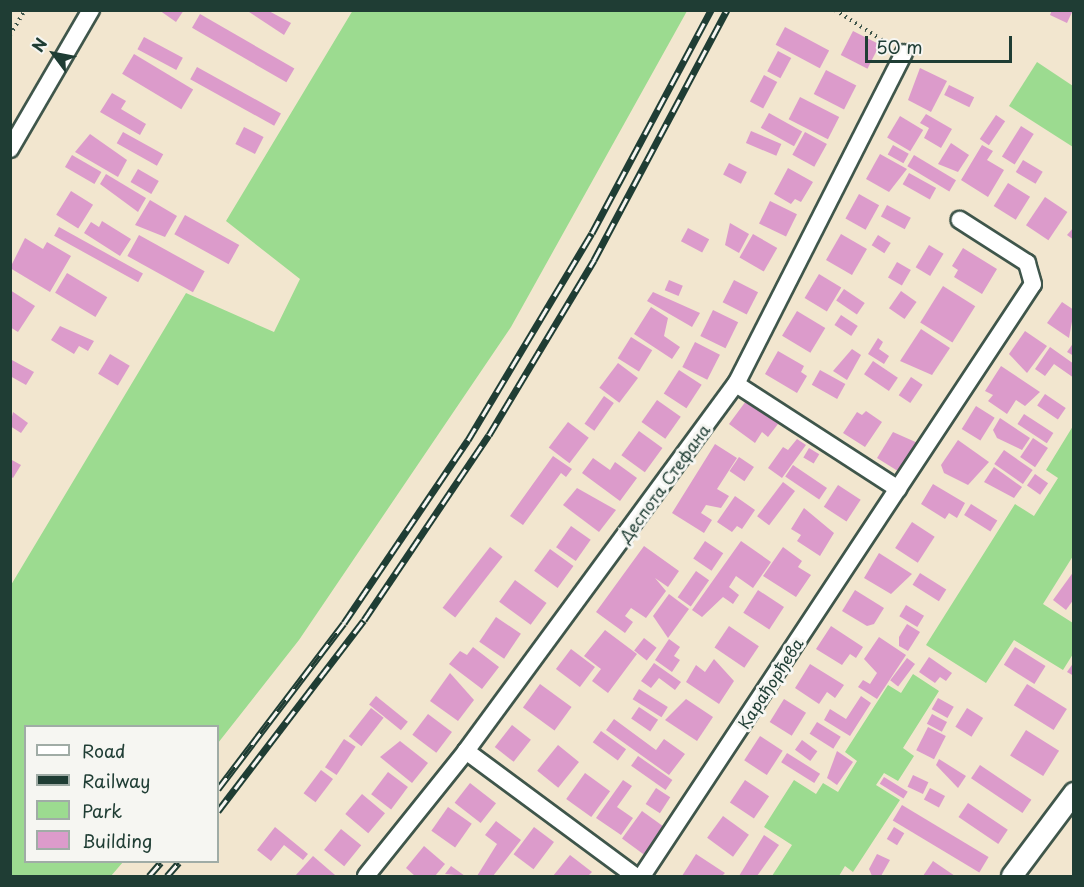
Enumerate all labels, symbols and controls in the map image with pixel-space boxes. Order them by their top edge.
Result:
north arrow [24,24,84,84]
scale bar [868,24,1015,62]
text: N [25,33,52,56]
text: 50 m [876,33,923,60]
street label: Деспота Стефана [615,420,713,546]
street label: Карађорђева [734,634,806,732]
legend [24,725,219,863]
text: Road [82,737,126,764]
text: Railway [82,767,150,794]
text: Park [82,797,122,824]
text: Building [82,827,152,854]

